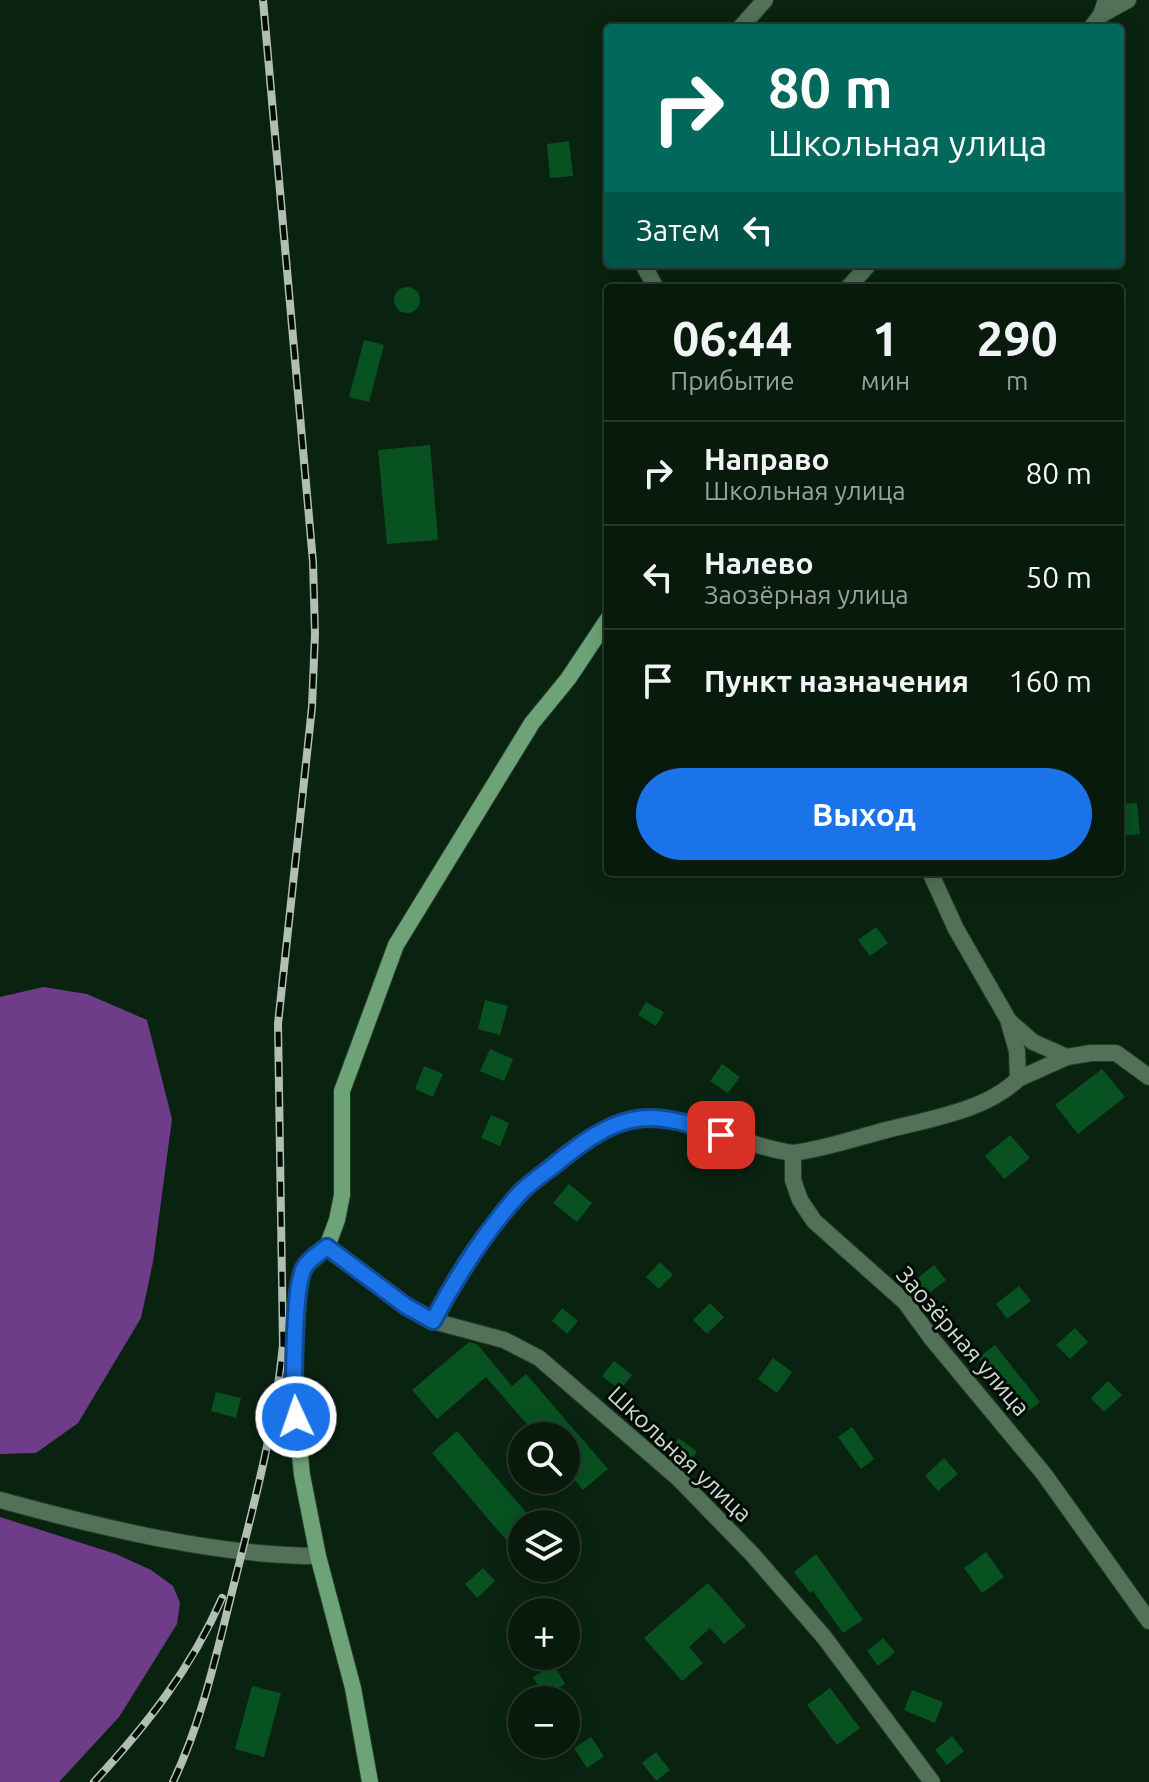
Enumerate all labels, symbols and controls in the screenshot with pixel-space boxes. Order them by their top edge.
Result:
icon: right [636,56,740,160]
text: 80 m [768,56,893,119]
text: Школьная улица [768,122,1047,163]
icon: left [736,208,780,252]
text: Затем [636,213,720,247]
text: 06:44 [672,311,792,365]
text: 1 [872,311,899,365]
text: 290 [977,311,1058,365]
text: Прибытие [670,366,795,395]
text: мин [861,366,910,395]
text: m [1006,366,1028,395]
text: Направо [704,442,830,476]
icon: right [636,451,680,495]
text: 80 m [1025,456,1092,490]
text: Школьная улица [704,476,906,505]
text: Налево [704,546,814,580]
icon: left [636,555,680,599]
text: 50 m [1025,560,1092,594]
text: Заозёрная улица [704,580,909,609]
icon: arrive [636,659,680,703]
text: Пункт назначения [704,664,969,698]
text: 160 m [1008,664,1092,698]
button: Выход [636,768,1092,860]
pin [687,1101,755,1169]
icon: arrive [699,1113,743,1157]
street label: Заозёрная улица [891,1261,1035,1421]
position arrow [254,1375,338,1459]
street label: Школьная улица [603,1381,757,1527]
map controls [508,1422,580,1758]
button: search [508,1422,580,1494]
button: layers [508,1510,580,1582]
button: + [508,1598,580,1670]
button: − [508,1686,580,1758]

